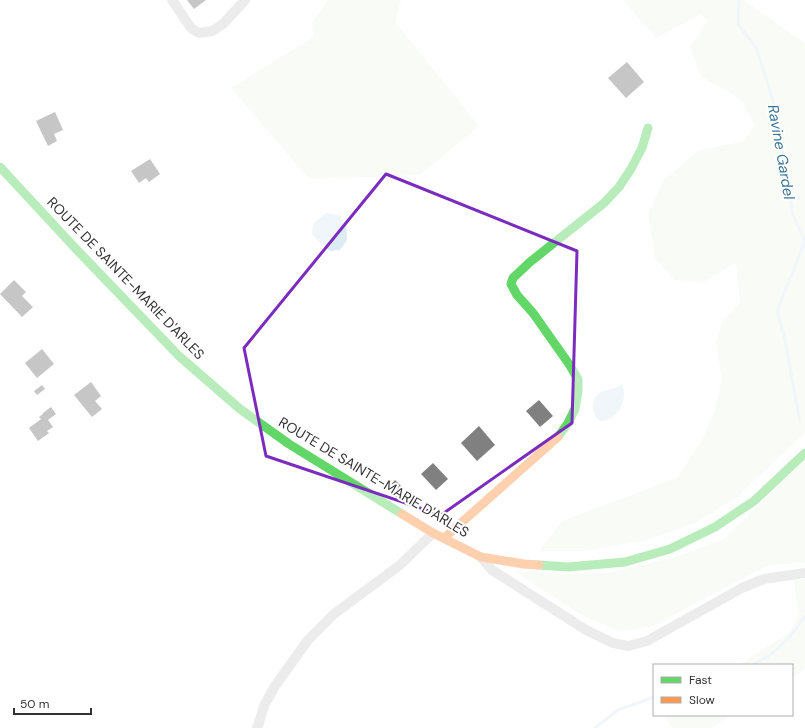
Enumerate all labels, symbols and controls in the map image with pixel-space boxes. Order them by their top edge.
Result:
water label: Ravine Gardel [763,103,799,202]
street label: ROUTE DE SAINTE-MARIE D'ARLES [43,193,209,363]
street label: ROUTE DE SAINTE-MARIE D'ARLES [275,413,473,541]
legend [653,664,793,716]
text: Fast [689,672,712,688]
scale bar [14,690,91,716]
text: Slow [689,692,715,708]
text: 50 m [20,696,49,712]

